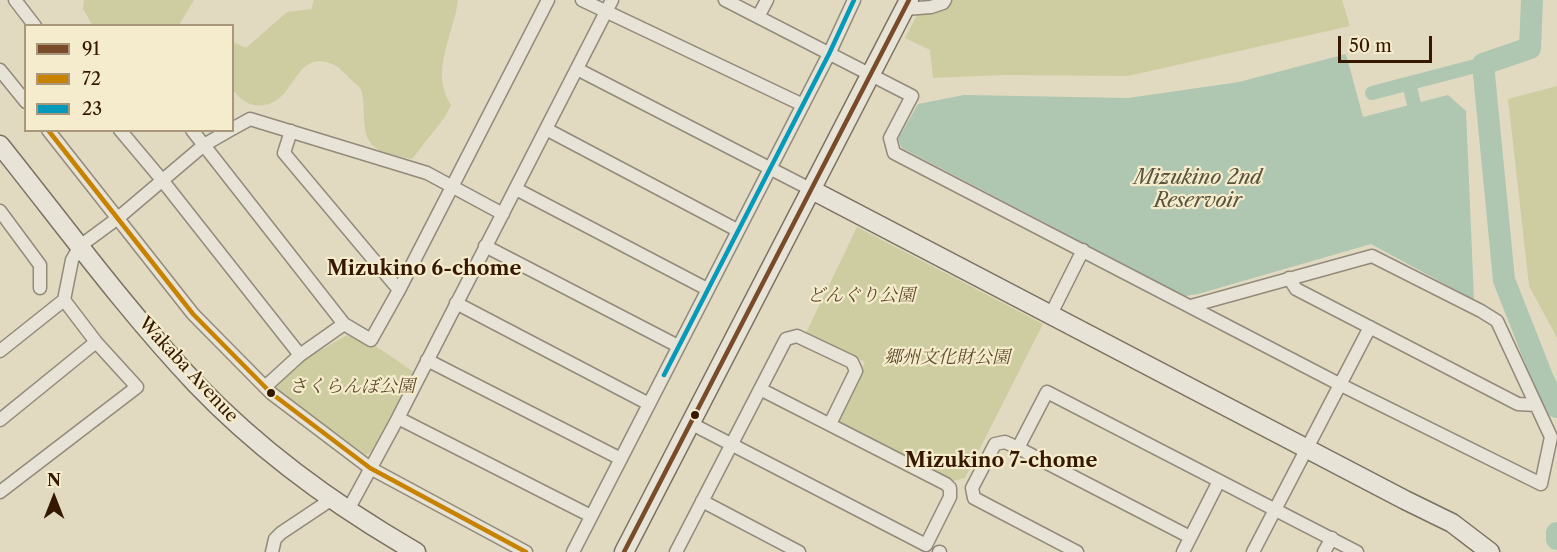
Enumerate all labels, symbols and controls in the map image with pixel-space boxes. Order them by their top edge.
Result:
legend [24,24,234,132]
scale bar [1341,24,1436,62]
text: 50 m [1349,35,1392,57]
text: 91 [82,38,100,60]
text: 72 [82,68,101,90]
text: 23 [82,98,102,120]
water label: Mizukino 2nd Reservoir [1134,166,1262,213]
district label: Mizukino 6-chome [327,257,521,281]
park label: どんぐり公園 [807,285,915,307]
street label: Wakaba Avenue [134,313,242,427]
park label: 郷州文化財公園 [884,347,1010,369]
park label: さくらんぼ公園 [289,376,415,398]
unlabelled marker [265,387,277,399]
unlabelled marker [689,409,701,421]
district label: Mizukino 7-chome [905,449,1097,473]
north arrow [24,468,84,528]
text: N [47,470,61,490]

